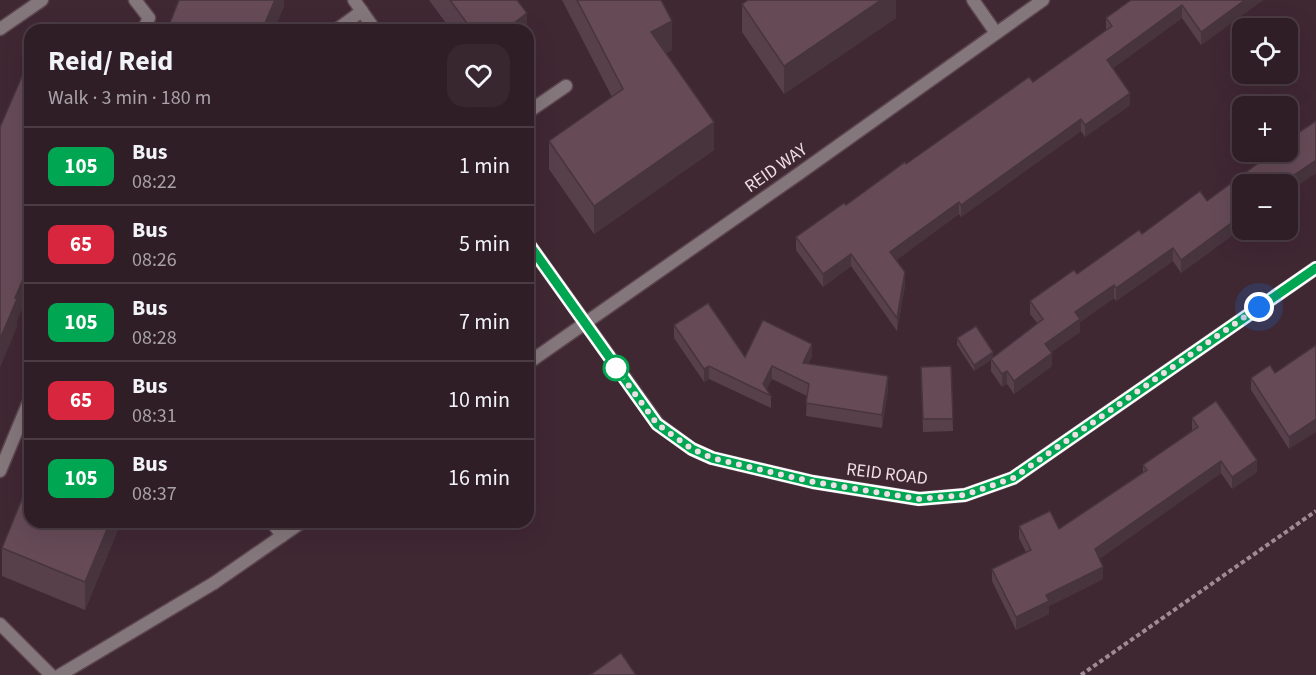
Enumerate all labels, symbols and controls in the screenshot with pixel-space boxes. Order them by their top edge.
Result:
map controls [1232,18,1298,240]
button: locate [1232,18,1298,84]
text: Reid/ Reid [48,41,173,81]
button: heart [447,44,510,107]
text: Walk · 3 min · 180 m [48,84,211,112]
button: + [1232,96,1298,162]
text: Bus [132,136,168,168]
street label: REID WAY [740,137,813,199]
text: 1 min [459,150,510,182]
text: 105 [64,151,98,181]
text: 08:22 [132,168,177,196]
button: − [1232,174,1298,240]
text: Bus [132,214,168,246]
text: 5 min [459,228,510,260]
text: 65 [70,229,92,259]
text: 08:26 [132,246,177,274]
text: Bus [132,292,168,324]
your location [1244,292,1274,322]
text: 7 min [459,306,510,338]
text: 105 [64,307,98,337]
text: 08:28 [132,324,177,352]
unlabelled marker [603,355,629,381]
text: Bus [132,370,168,402]
text: 10 min [448,384,510,416]
text: 65 [70,385,92,415]
text: 08:31 [132,402,177,430]
text: Bus [132,448,168,480]
street label: REID ROAD [845,457,929,491]
text: 16 min [448,462,510,494]
text: 105 [64,463,98,493]
text: 08:37 [132,480,177,508]

